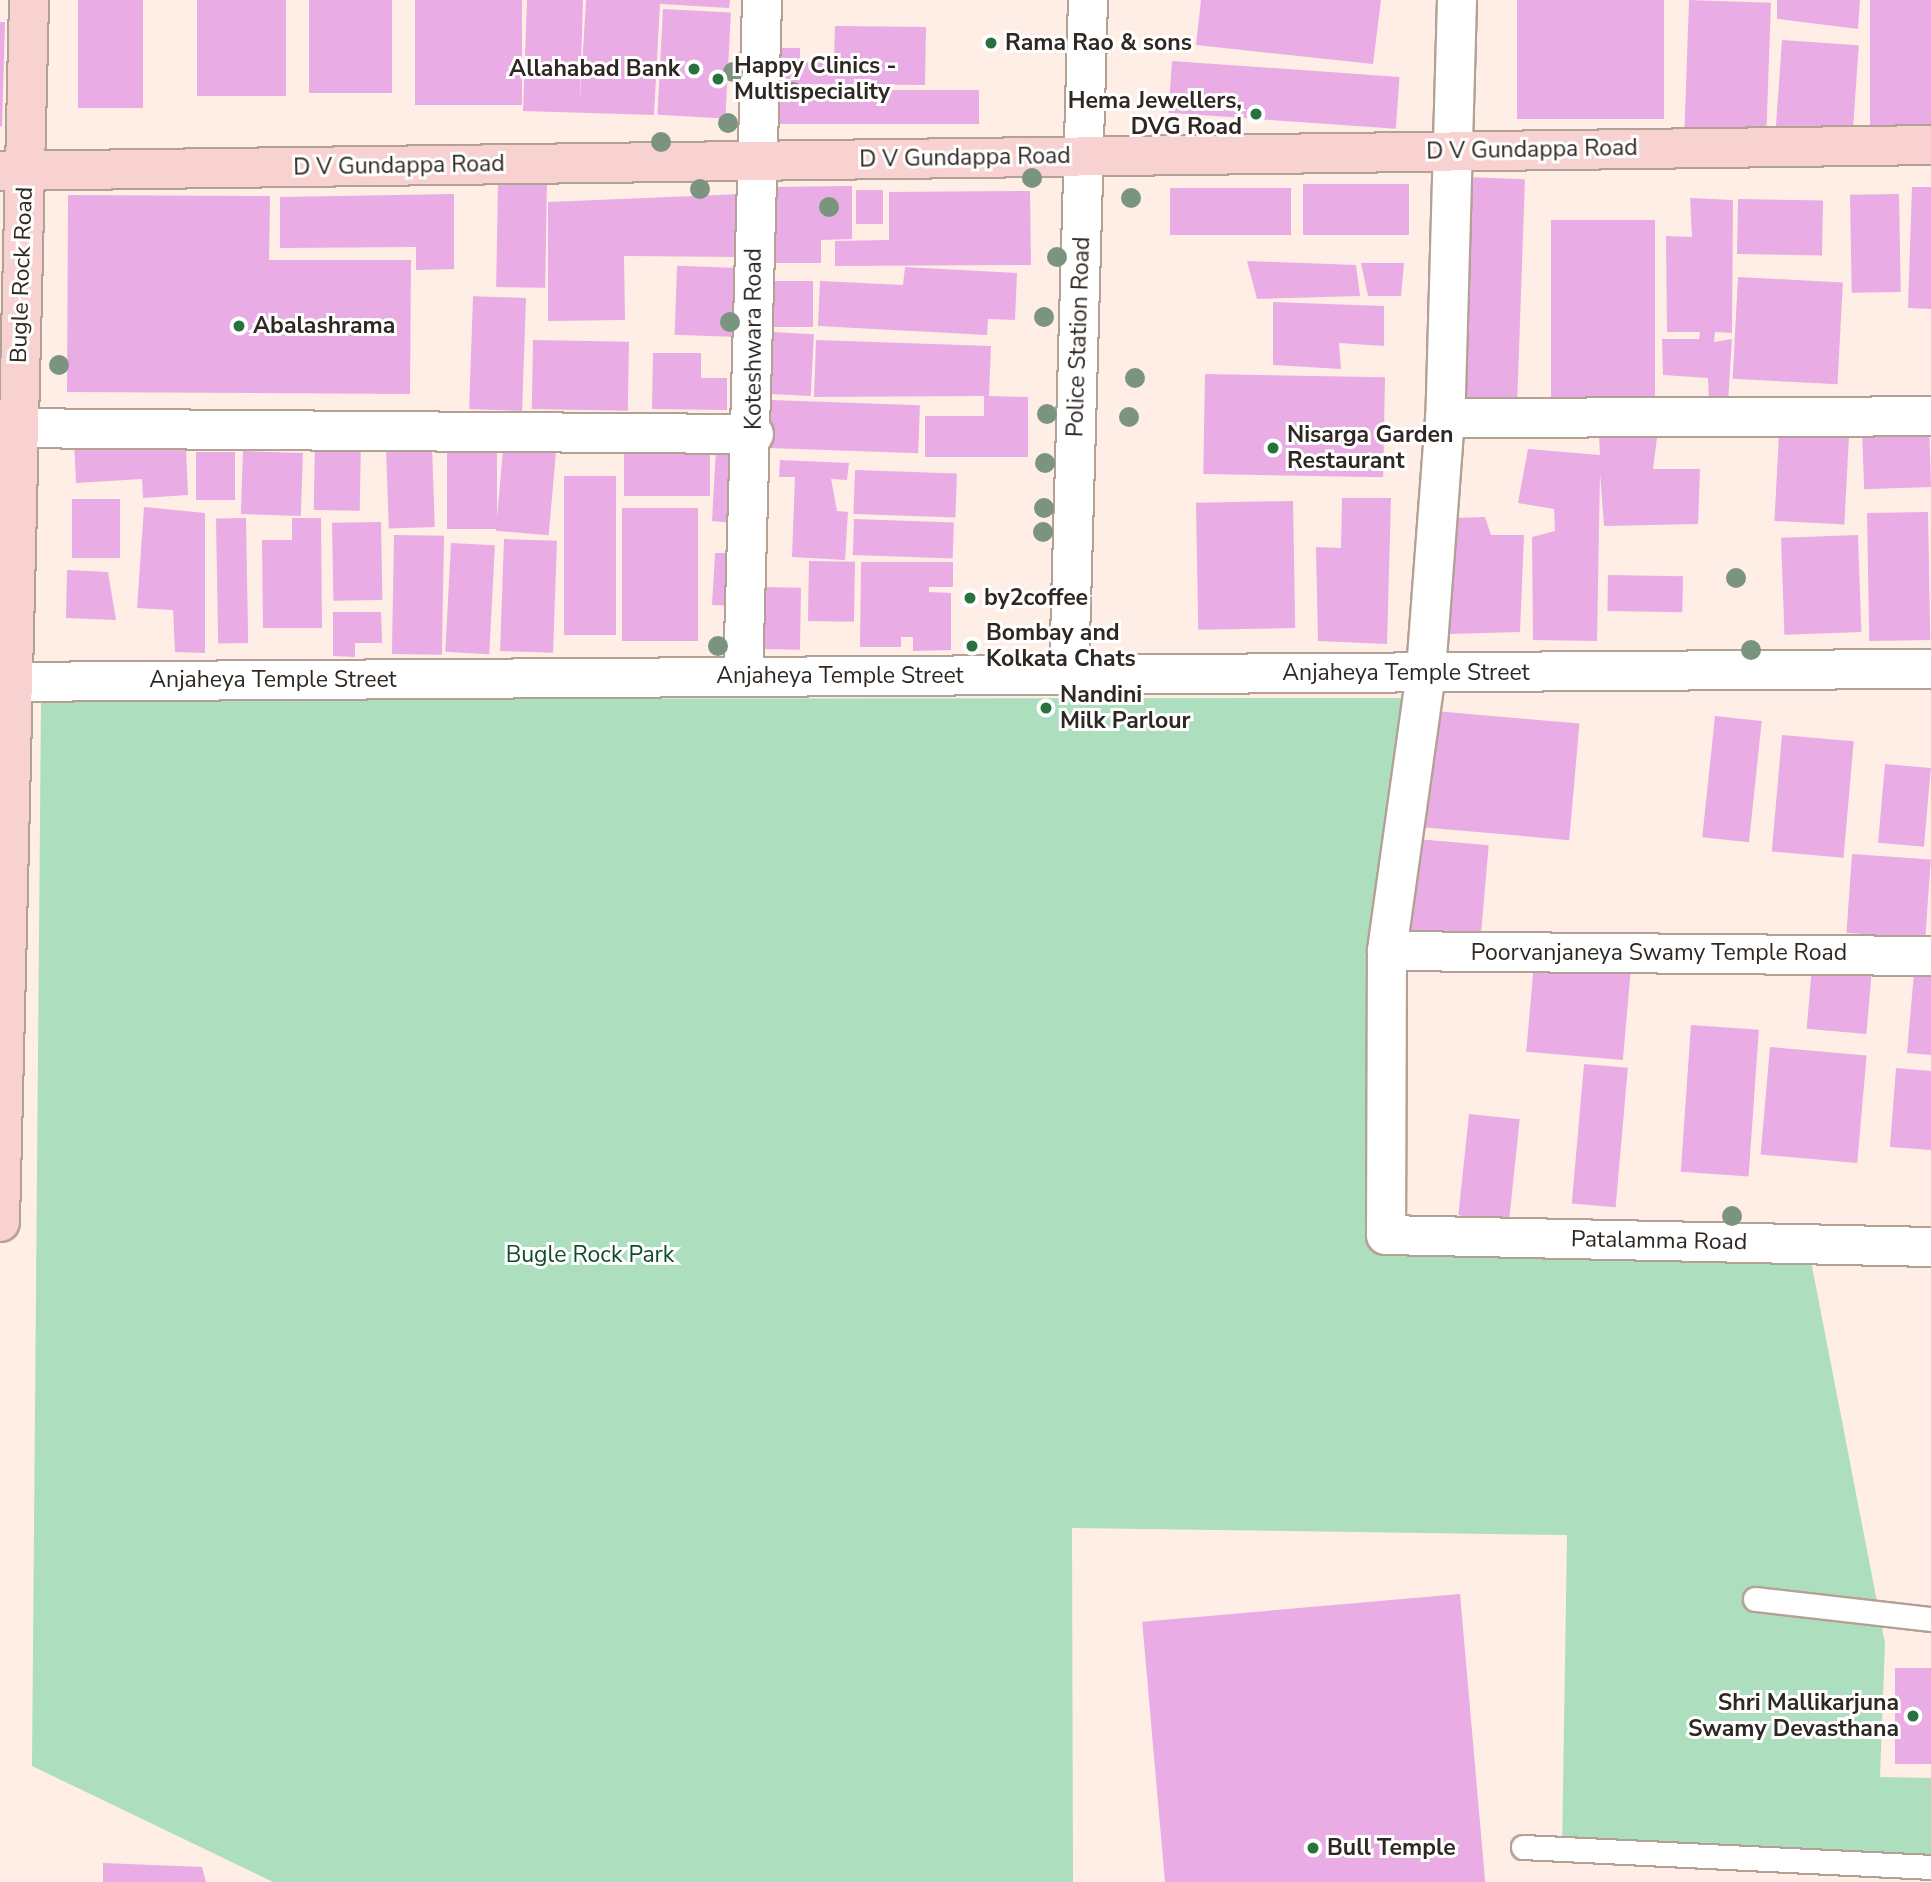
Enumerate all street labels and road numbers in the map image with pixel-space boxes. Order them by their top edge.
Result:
street label: D V Gundappa Road [1426,134,1638,166]
street label: D V Gundappa Road [859,142,1071,174]
street label: D V Gundappa Road [293,150,505,182]
street label: Bugle Rock Road [5,186,39,364]
street label: Police Station Road [1062,236,1096,438]
street label: Koteshwara Road [740,248,768,430]
street label: Anjaheya Temple Street [1282,659,1530,687]
street label: Anjaheya Temple Street [716,662,964,690]
street label: Anjaheya Temple Street [149,666,397,694]
street label: Poorvanjaneya Swamy Temple Road [1471,939,1847,967]
street label: Patalamma Road [1571,1226,1747,1256]

